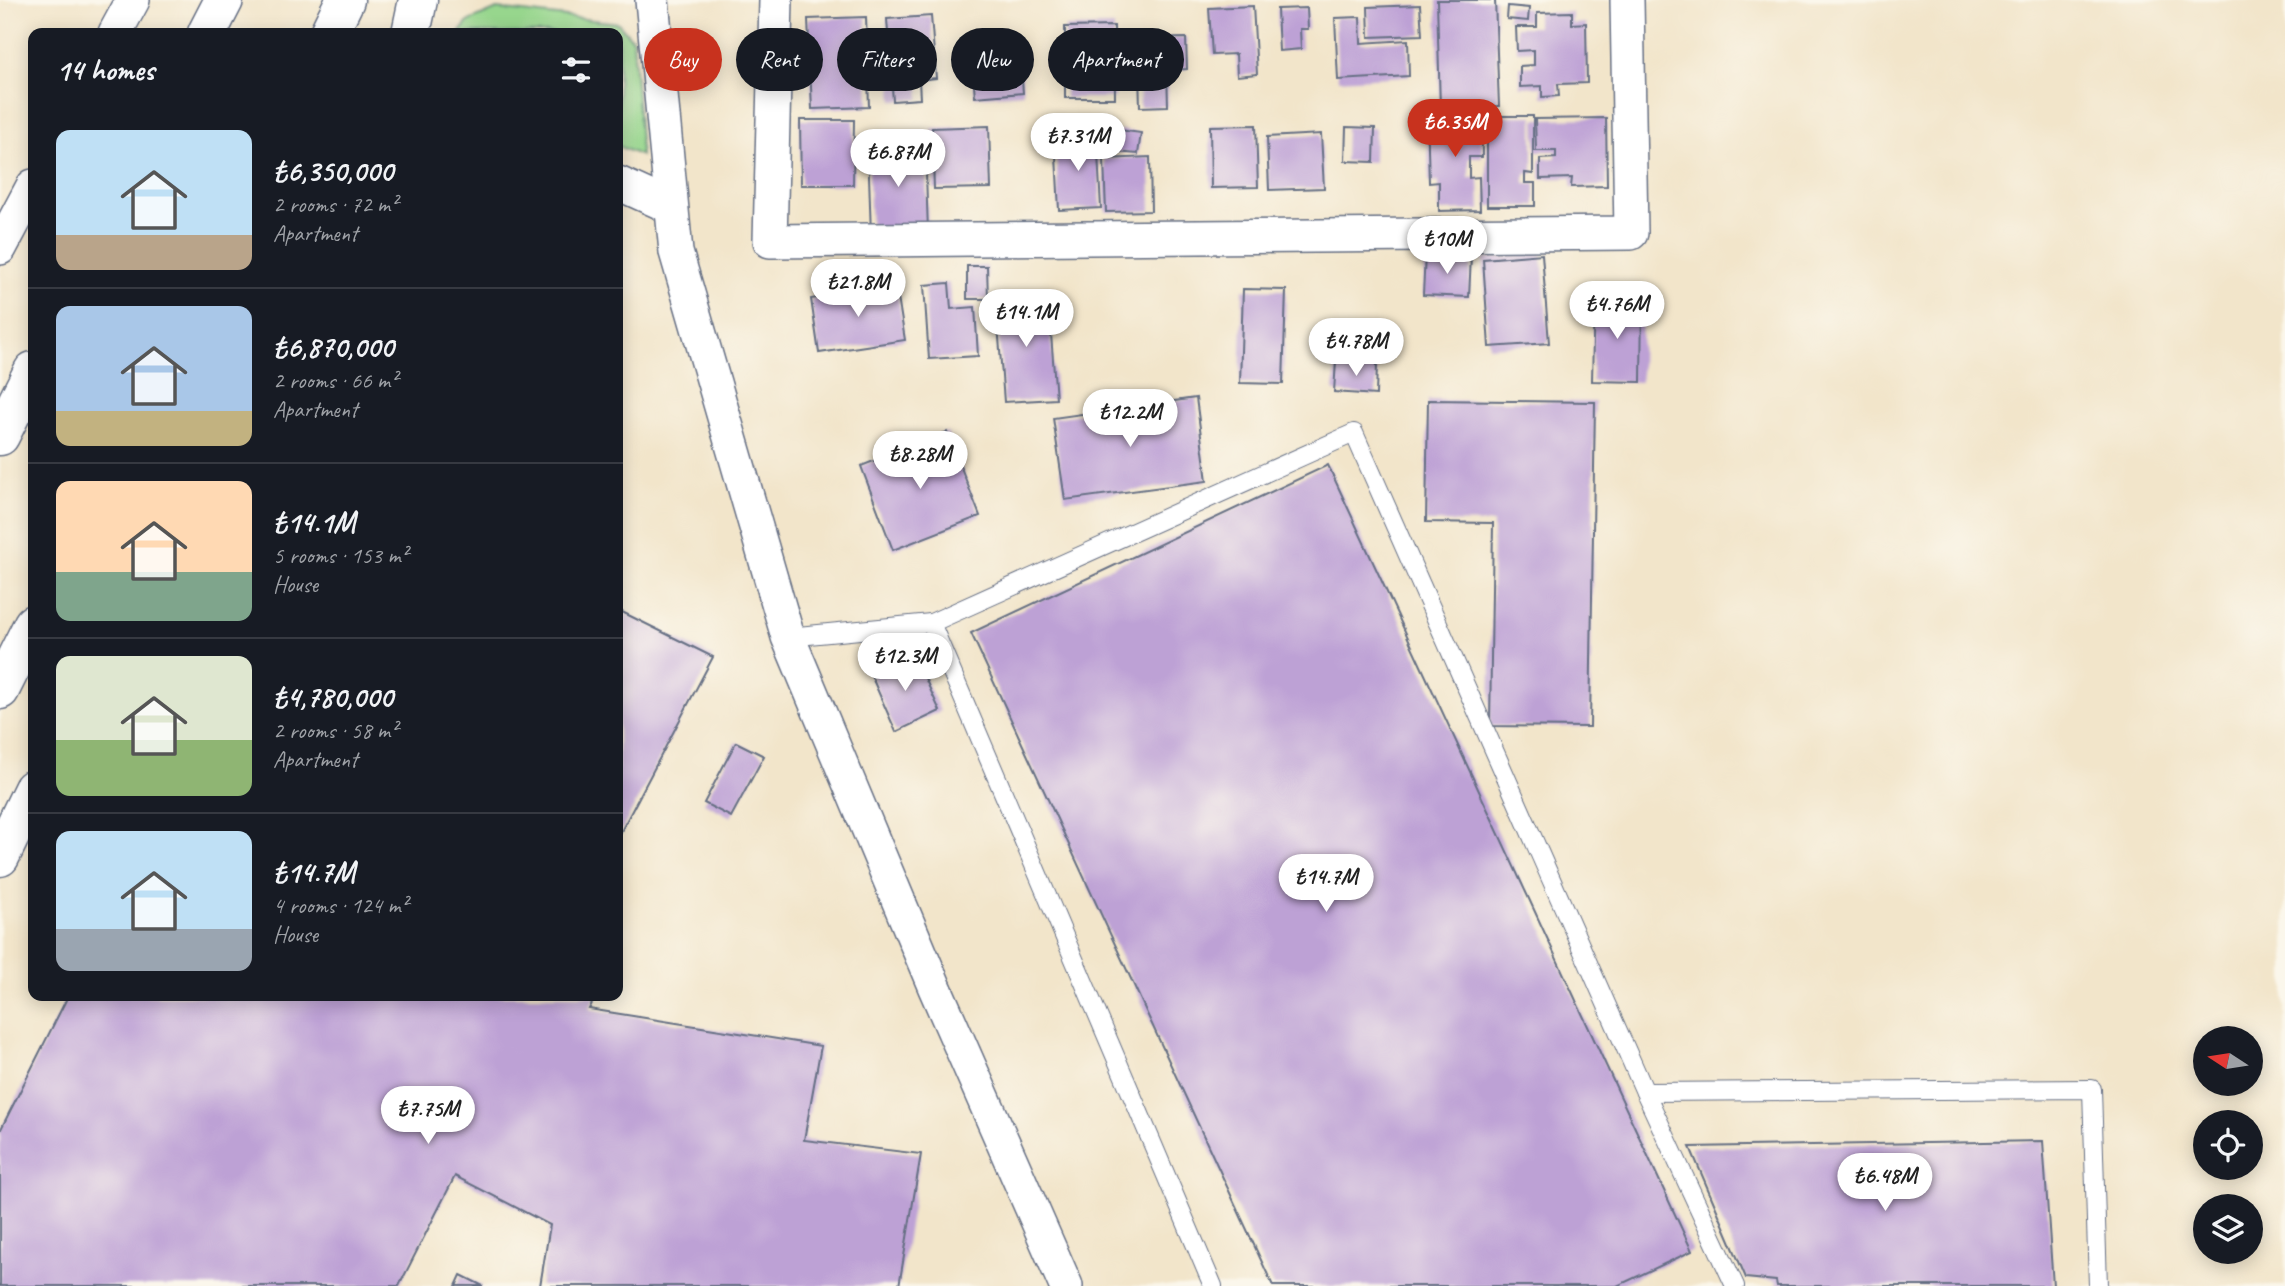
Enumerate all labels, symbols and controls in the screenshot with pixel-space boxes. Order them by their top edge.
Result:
chip: Buy [644,28,722,91]
chip: Rent [736,28,823,91]
chip: Filters [837,28,937,91]
chip: New [951,28,1034,91]
chip: Apartment [1048,28,1184,91]
text: 14 homes [56,51,154,89]
icon: filters [557,51,595,89]
pin: ₺6.35M [1398,100,1512,159]
text: ₺6.35M [1424,107,1486,136]
pin: ₺7.31M [1021,114,1135,173]
text: ₺7.31M [1047,121,1109,150]
pin: ₺6.87M [841,130,955,189]
text: ₺6.87M [866,137,930,166]
text: ₺6,350,000 [273,152,393,190]
icon: home [112,158,196,242]
text: 2 rooms · 72 m² [273,190,397,219]
pin: ₺10M [1406,216,1488,276]
text: Apartment [273,219,358,248]
text: ₺10M [1423,224,1471,253]
pin: ₺21.8M [801,260,915,319]
text: ₺21.8M [827,267,889,296]
pin: ₺4.76M [1560,282,1674,341]
text: ₺4.76M [1585,289,1649,318]
pin: ₺14.1M [969,290,1083,349]
text: ₺14.1M [995,297,1057,326]
pin: ₺4.78M [1299,318,1413,378]
text: ₺4.78M [1325,326,1387,355]
text: ₺6,870,000 [273,328,393,366]
icon: home [112,334,196,418]
text: 2 rooms · 66 m² [273,366,397,395]
pin: ₺12.2M [1073,390,1187,449]
text: Apartment [273,395,358,424]
text: ₺12.2M [1099,397,1161,426]
pin: ₺8.28M [863,432,977,491]
text: ₺8.28M [889,439,951,468]
text: ₺14.1M [273,503,355,541]
icon: home [112,509,196,593]
text: 5 rooms · 153 m² [273,541,408,570]
text: House [273,570,318,599]
pin: ₺12.3M [848,634,962,693]
text: ₺12.3M [874,641,936,670]
text: ₺4,780,000 [273,678,393,716]
icon: home [112,684,196,768]
text: 2 rooms · 58 m² [273,716,397,745]
text: Apartment [273,745,358,774]
text: ₺14.7M [273,853,355,891]
pin: ₺14.7M [1269,855,1383,914]
icon: home [112,859,196,943]
text: ₺14.7M [1295,862,1357,891]
text: 4 rooms · 124 m² [273,891,408,920]
text: House [273,920,318,949]
north arrow [2193,1026,2263,1096]
map controls [2193,1026,2263,1264]
pin: ₺7.75M [371,1086,485,1146]
text: ₺7.75M [397,1094,459,1123]
button: locate [2193,1110,2263,1180]
pin: ₺6.48M [1828,1154,1942,1213]
text: ₺6.48M [1853,1161,1917,1190]
button: layers [2193,1194,2263,1264]

